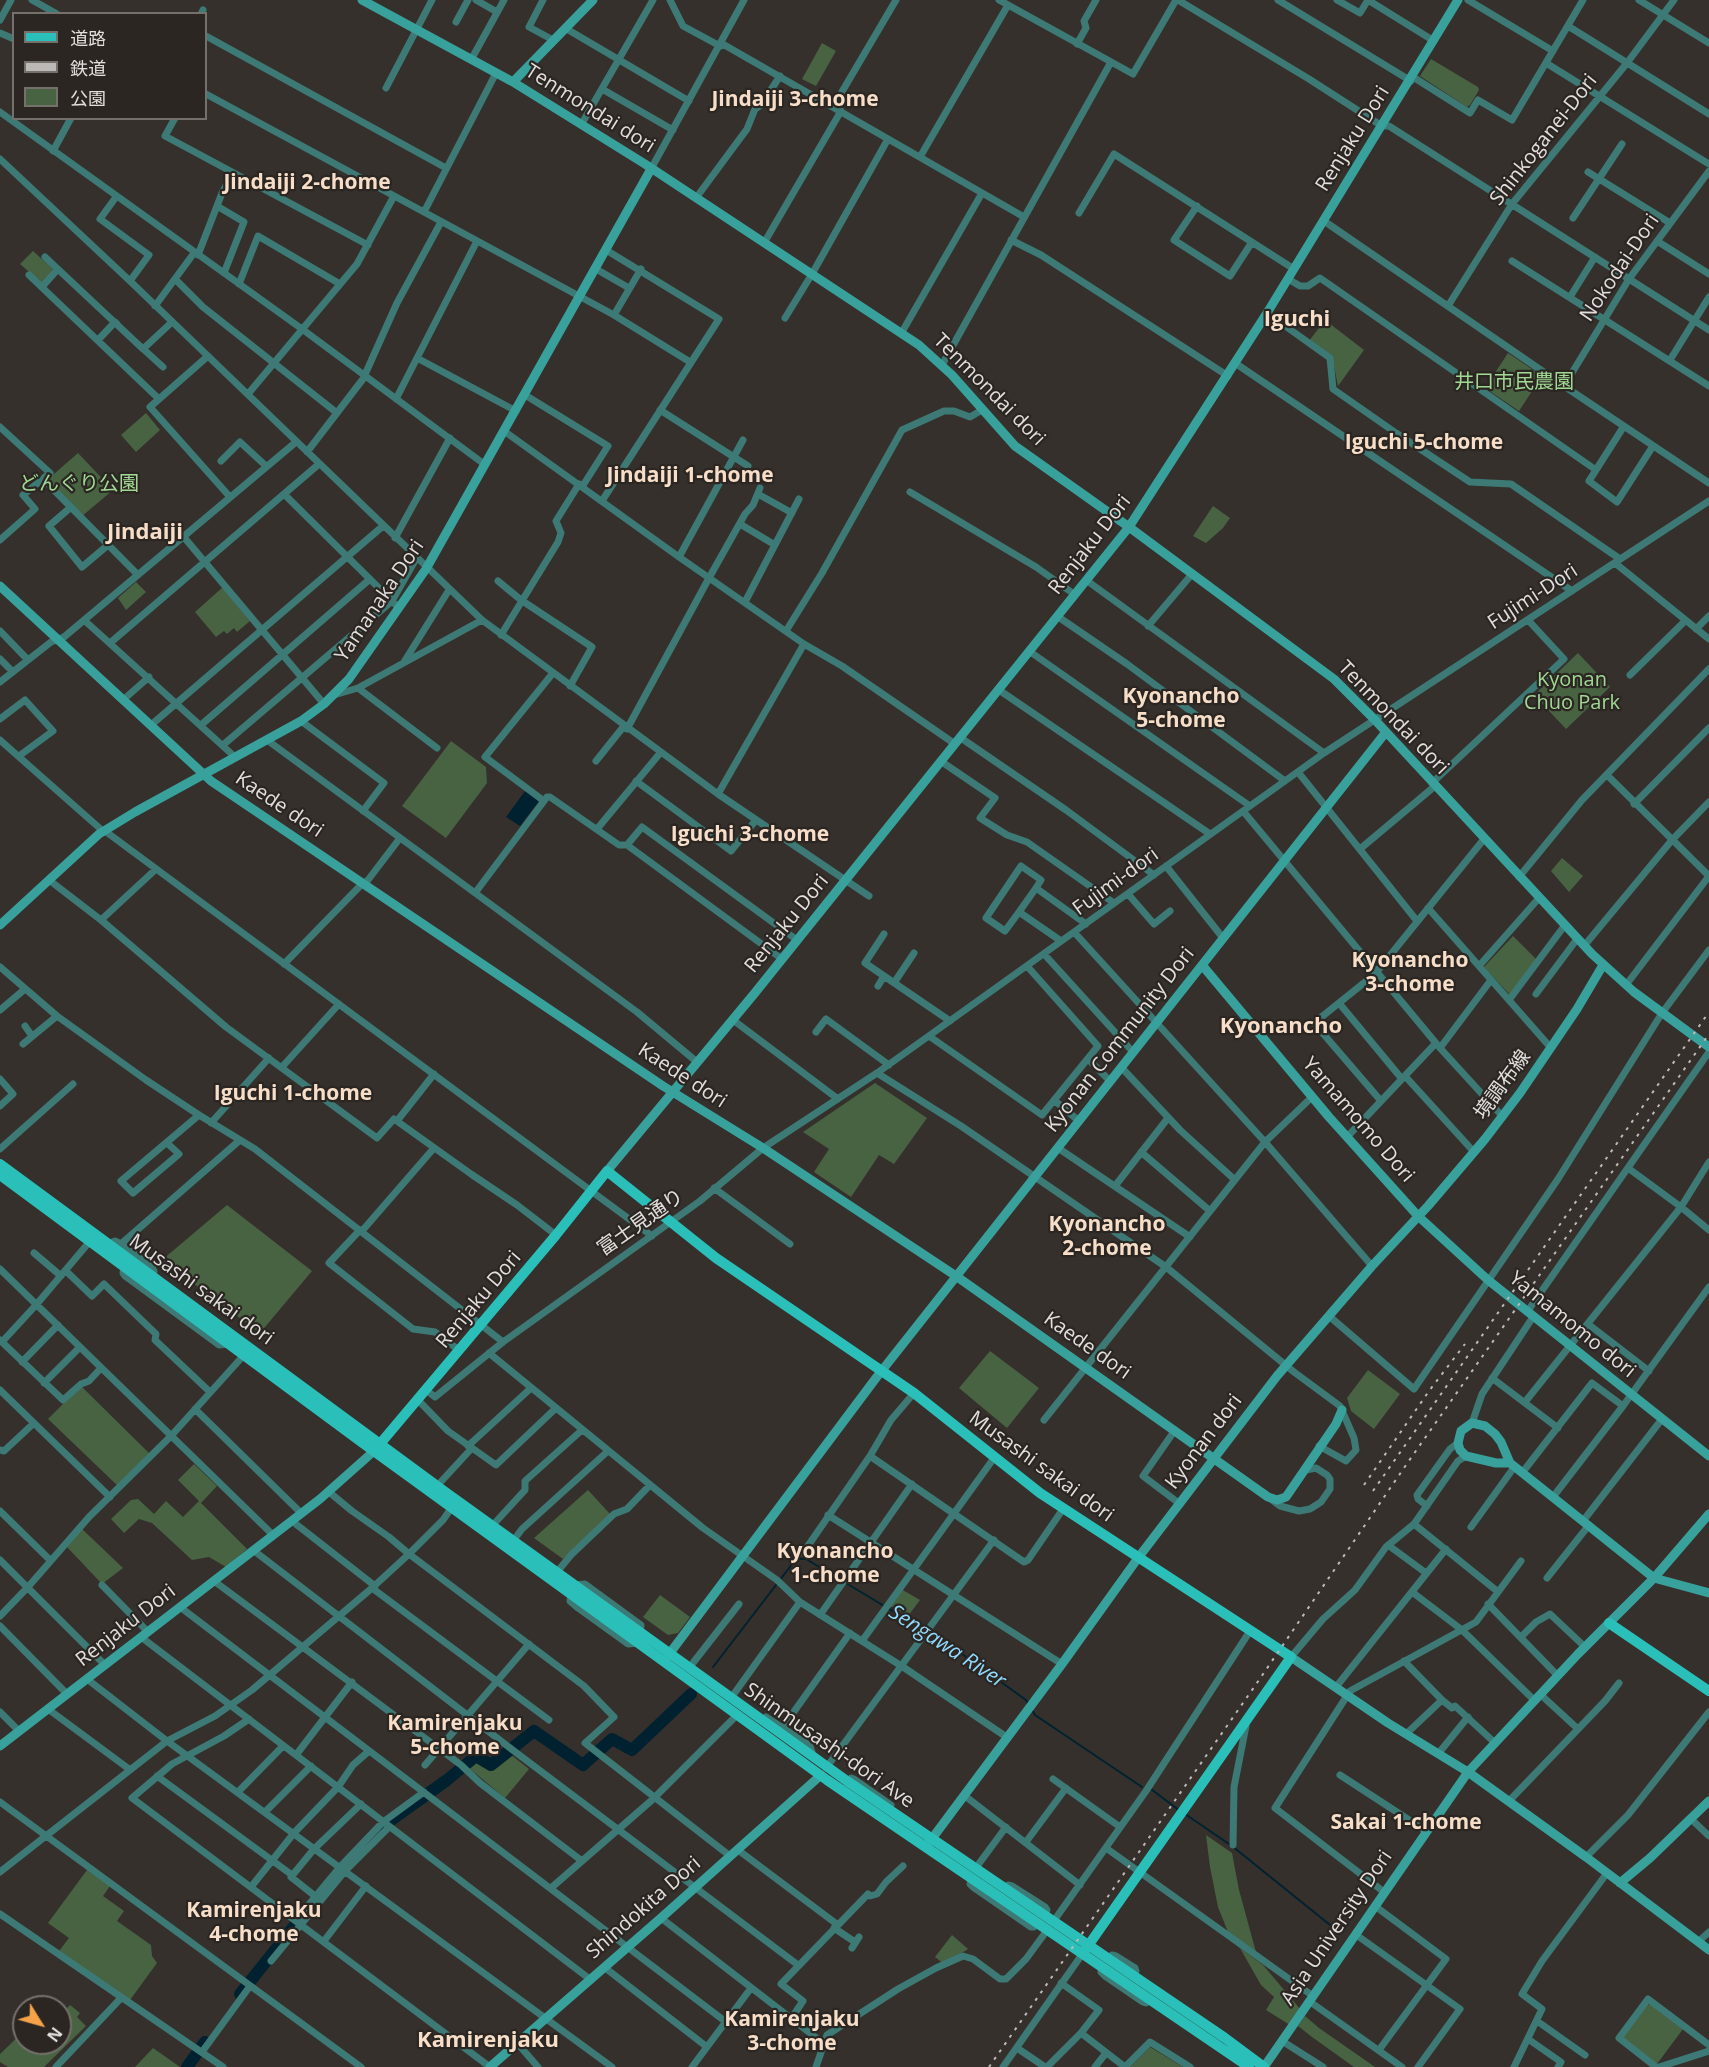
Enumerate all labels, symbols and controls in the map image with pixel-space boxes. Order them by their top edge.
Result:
legend [12,12,207,120]
text: 道路 [70,26,106,50]
text: 鉄道 [70,56,106,80]
street label: Tenmondai dori [521,60,659,158]
street label: Shinkoganei-Dori [1485,70,1603,210]
street label: Renjaku Dori [1311,82,1395,196]
text: 公園 [70,86,106,110]
district label: Jindaiji 3-chome [711,87,879,113]
district label: Jindaiji 2-chome [223,170,391,196]
street label: Nokodai-Dori [1575,210,1665,326]
district label: Iguchi [1264,307,1330,333]
street label: Tenmondai dori [928,329,1050,451]
park label: 井口市民農園 [1454,370,1574,394]
district label: Iguchi 5-chome [1345,430,1503,456]
district label: Jindaiji 1-chome [606,463,774,489]
park label: どんぐり公園 [19,472,139,496]
street label: Renjaku Dori [1044,490,1136,600]
district label: Jindaiji [107,520,183,546]
street label: Yamanaka Dori [330,535,430,667]
street label: Fujimi-Dori [1484,559,1582,635]
street label: Tenmondai dori [1333,656,1453,780]
park label: Kyonan Chuo Park [1524,668,1620,715]
district label: Kyonancho 5-chome [1123,684,1239,734]
street label: Kaede dori [231,767,327,843]
district label: Iguchi 3-chome [671,822,829,848]
street label: Fujimi-dori [1068,843,1164,921]
street label: Renjaku Dori [740,870,834,978]
street label: Kyonan Community Dori [1040,943,1200,1137]
district label: Kyonancho 3-chome [1352,948,1468,998]
district label: Kyonancho [1220,1014,1342,1040]
street label: Kaede dori [633,1039,731,1113]
street label: 境調布線 [1470,1046,1536,1124]
street label: Yamamomo Dori [1297,1053,1419,1187]
district label: Iguchi 1-chome [214,1081,372,1107]
street label: 富士見通り [593,1184,689,1262]
district label: Kyonancho 2-chome [1049,1212,1165,1262]
street label: Musashi sakai dori [124,1229,278,1351]
street label: Renjaku Dori [431,1246,527,1354]
street label: Yamamomo dori [1504,1267,1640,1383]
street label: Kaede dori [1039,1307,1135,1385]
street label: Kyonan dori [1161,1390,1247,1494]
street label: Musashi sakai dori [964,1406,1118,1528]
district label: Kyonancho 1-chome [777,1539,893,1589]
street label: Renjaku Dori [71,1580,181,1672]
water label: Sengawa River [884,1600,1010,1694]
street label: Shinmusashi-dori Ave [739,1678,919,1814]
district label: Kamirenjaku 5-chome [387,1711,523,1761]
district label: Sakai 1-chome [1330,1810,1482,1836]
street label: Asia University Dori [1276,1846,1398,2010]
street label: Shindokita Dori [582,1852,706,1964]
district label: Kamirenjaku 4-chome [186,1898,322,1948]
north arrow [12,1995,72,2055]
district label: Kamirenjaku 3-chome [724,2007,860,2057]
text: N [42,2023,67,2046]
district label: Kamirenjaku [417,2028,559,2054]

